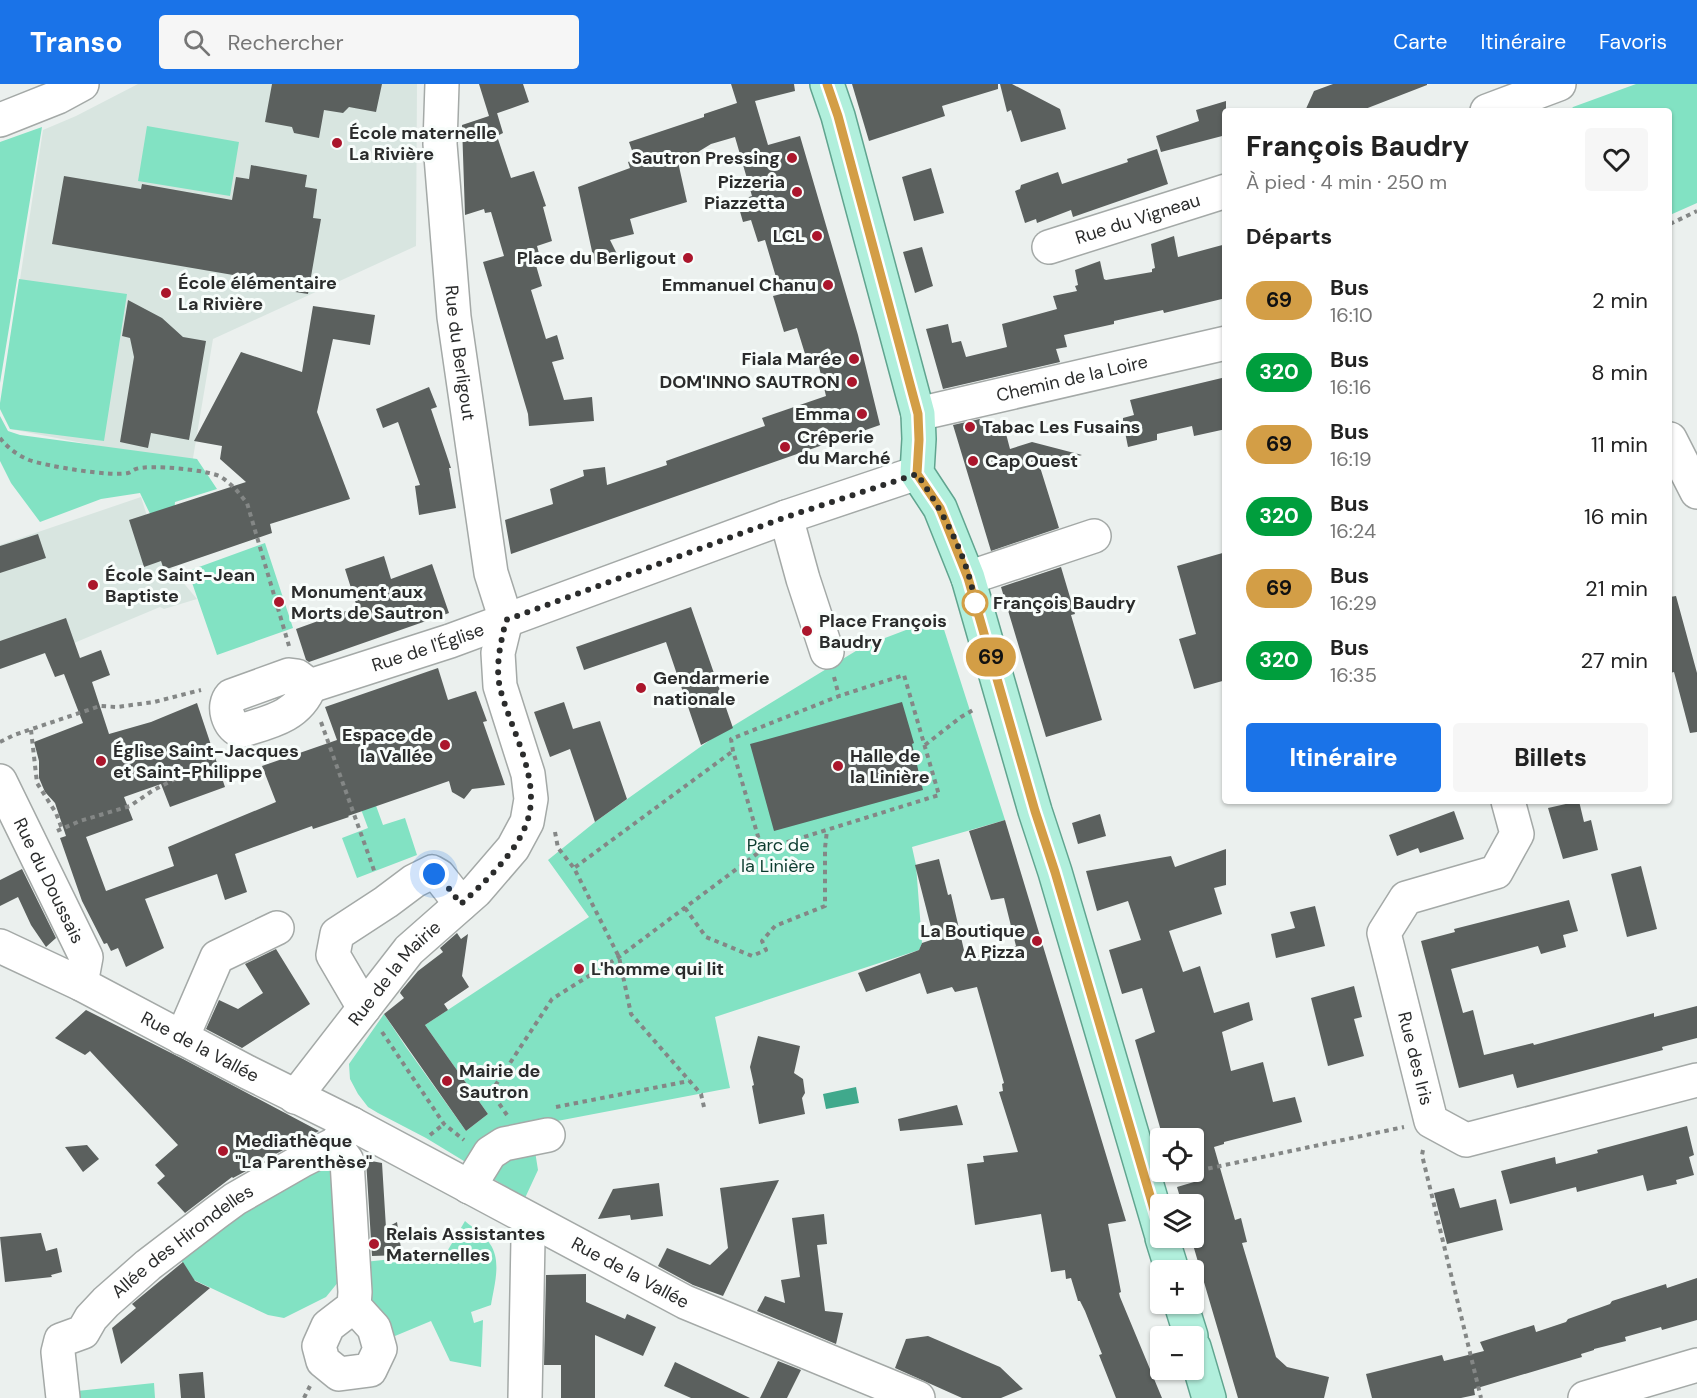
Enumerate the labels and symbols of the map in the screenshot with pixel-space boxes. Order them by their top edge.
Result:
place label: École maternelle La Rivière [349,121,497,166]
marker: École maternelle La Rivière [330,136,344,150]
place label: Sautron Pressing [631,146,780,170]
marker: Sautron Pressing [785,151,799,165]
place label: Pizzeria Piazzetta [704,170,785,215]
marker: Pizzeria Piazzetta [790,185,804,199]
street label: Rue du Vigneau [1072,188,1203,250]
place label: LCL [773,224,805,248]
marker: LCL [810,229,824,243]
place label: Place du Berligout [517,246,676,270]
marker: Place du Berligout [681,251,695,265]
place label: École élémentaire La Rivière [178,271,337,316]
place label: Emmanuel Chanu [662,273,816,297]
marker: Emmanuel Chanu [821,278,835,292]
street label: Rue du Berligout [439,284,481,422]
marker: École élémentaire La Rivière [159,286,173,300]
place label: Fiala Marée [742,347,842,371]
street label: Chemin de la Loire [994,349,1150,408]
marker: Fiala Marée [847,352,861,366]
place label: DOM'INNO SAUTRON [659,370,840,394]
marker: DOM'INNO SAUTRON [845,375,859,389]
place label: Emma [795,402,850,426]
marker: Emma [855,407,869,421]
place label: Tabac Les Fusains [982,415,1140,439]
marker: Tabac Les Fusains [963,420,977,434]
place label: Crêperie du Marché [797,425,891,470]
marker: Crêperie du Marché [778,440,792,454]
place label: Cap Ouest [985,449,1078,473]
marker: Cap Ouest [966,454,980,468]
place label: École Saint-Jean Baptiste [105,563,255,608]
marker: École Saint-Jean Baptiste [86,578,100,592]
place label: Monument aux Morts de Sautron [291,580,443,625]
marker: François Baudry [962,590,988,616]
place label: François Baudry [993,591,1136,615]
marker: Monument aux Morts de Sautron [272,595,286,609]
place label: Place François Baudry [819,609,947,654]
street label: Rue de l'Église [369,617,487,677]
marker: Place François Baudry [800,624,814,638]
line badge: 69 [964,638,1018,676]
place label: Gendarmerie nationale [653,666,770,711]
marker: Gendarmerie nationale [634,681,648,695]
place label: Espace de la Vallée [342,723,433,768]
marker: Espace de la Vallée [438,738,452,752]
place label: Église Saint-Jacques et Saint-Philippe [113,739,299,784]
place label: Halle de la Linière [850,744,930,789]
marker: Église Saint-Jacques et Saint-Philippe [94,754,108,768]
marker: Halle de la Linière [831,759,845,773]
street label: Rue du Doussais [8,814,90,948]
park label: Parc de la Linière [741,833,815,878]
your location [419,859,449,889]
street label: Rue de la Mairie [343,915,446,1031]
place label: La Boutique A Pizza [920,919,1025,964]
marker: La Boutique A Pizza [1030,934,1044,948]
place label: L'homme qui lit [591,957,724,981]
marker: L'homme qui lit [572,962,586,976]
street label: Rue de la Vallée [137,1006,263,1088]
street label: Rue des Iris [1392,1009,1439,1108]
place label: Mairie de Sautron [459,1059,541,1104]
marker: Mairie de Sautron [440,1074,454,1088]
place label: Mediathèque "La Parenthèse" [235,1129,372,1174]
marker: Mediathèque "La Parenthèse" [216,1144,230,1158]
street label: Allée des Hirondelles [106,1179,258,1304]
place label: Relais Assistantes Maternelles [386,1222,545,1267]
street label: Rue de la Vallée [567,1231,693,1314]
marker: Relais Assistantes Maternelles [367,1237,381,1251]

